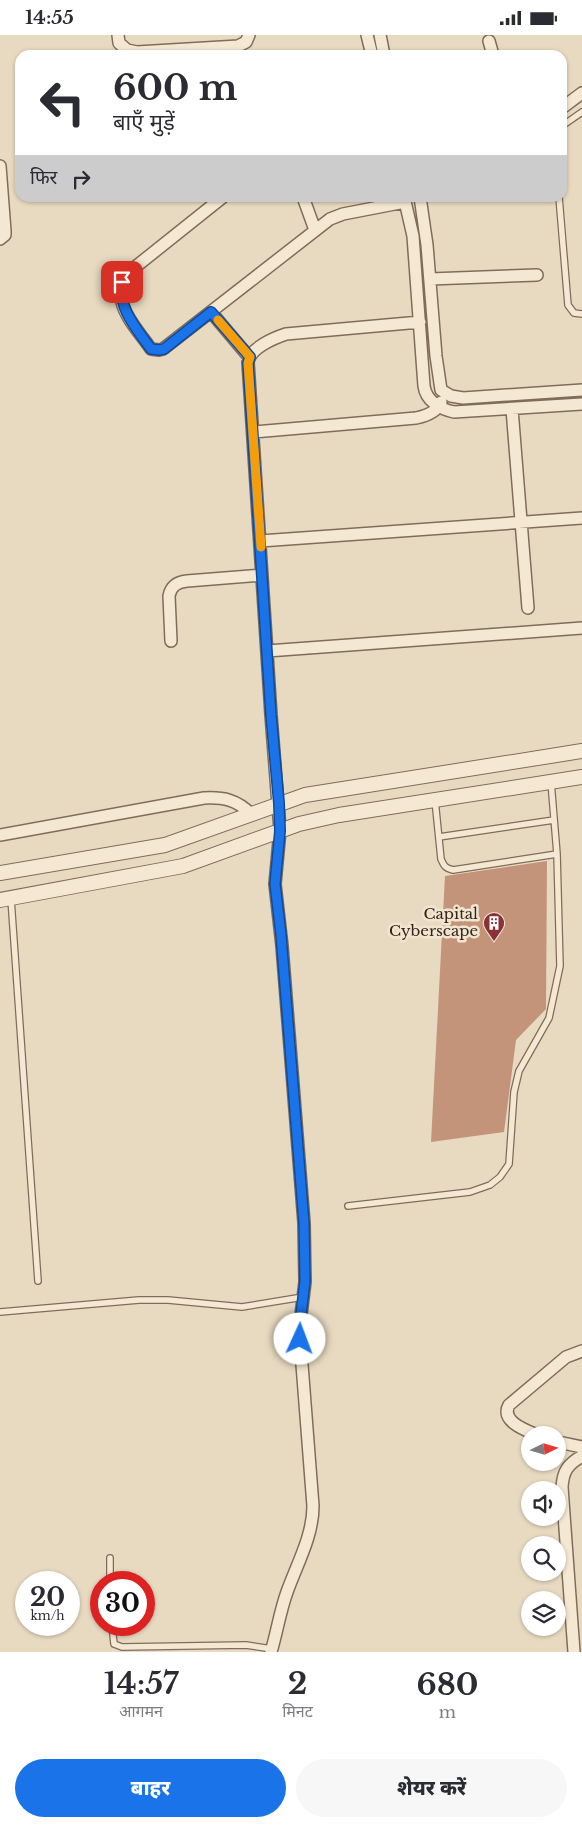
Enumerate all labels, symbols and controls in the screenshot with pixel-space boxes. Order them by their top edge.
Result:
text: 14:55 [25,6,74,29]
text: 600 m [113,66,237,109]
icon: left [30,70,95,135]
text: बाएँ मुड़ें [113,109,175,136]
icon: right [67,165,95,193]
text: फिर [30,166,57,189]
pin [101,261,143,303]
icon: arrive [108,268,136,296]
place label: Capital Cyberscape [389,904,478,940]
building icon: Capital Cyberscape [482,911,506,942]
position arrow [273,1312,325,1364]
north arrow [521,1426,566,1471]
map controls [521,1426,566,1636]
button: sound [521,1481,566,1526]
button: search [521,1536,566,1581]
speed limit sign: 30 [90,1571,155,1636]
text: 20 [30,1582,65,1613]
button: layers [521,1591,566,1636]
text: km/h [30,1608,65,1623]
text: 14:57 [104,1665,179,1702]
text: 2 [288,1665,307,1702]
text: 680 [416,1666,478,1703]
text: आगमन [119,1701,163,1721]
text: मिनट [282,1701,313,1721]
text: m [439,1702,456,1722]
button: बाहर [15,1759,286,1817]
button: शेयर करें [296,1759,567,1817]

